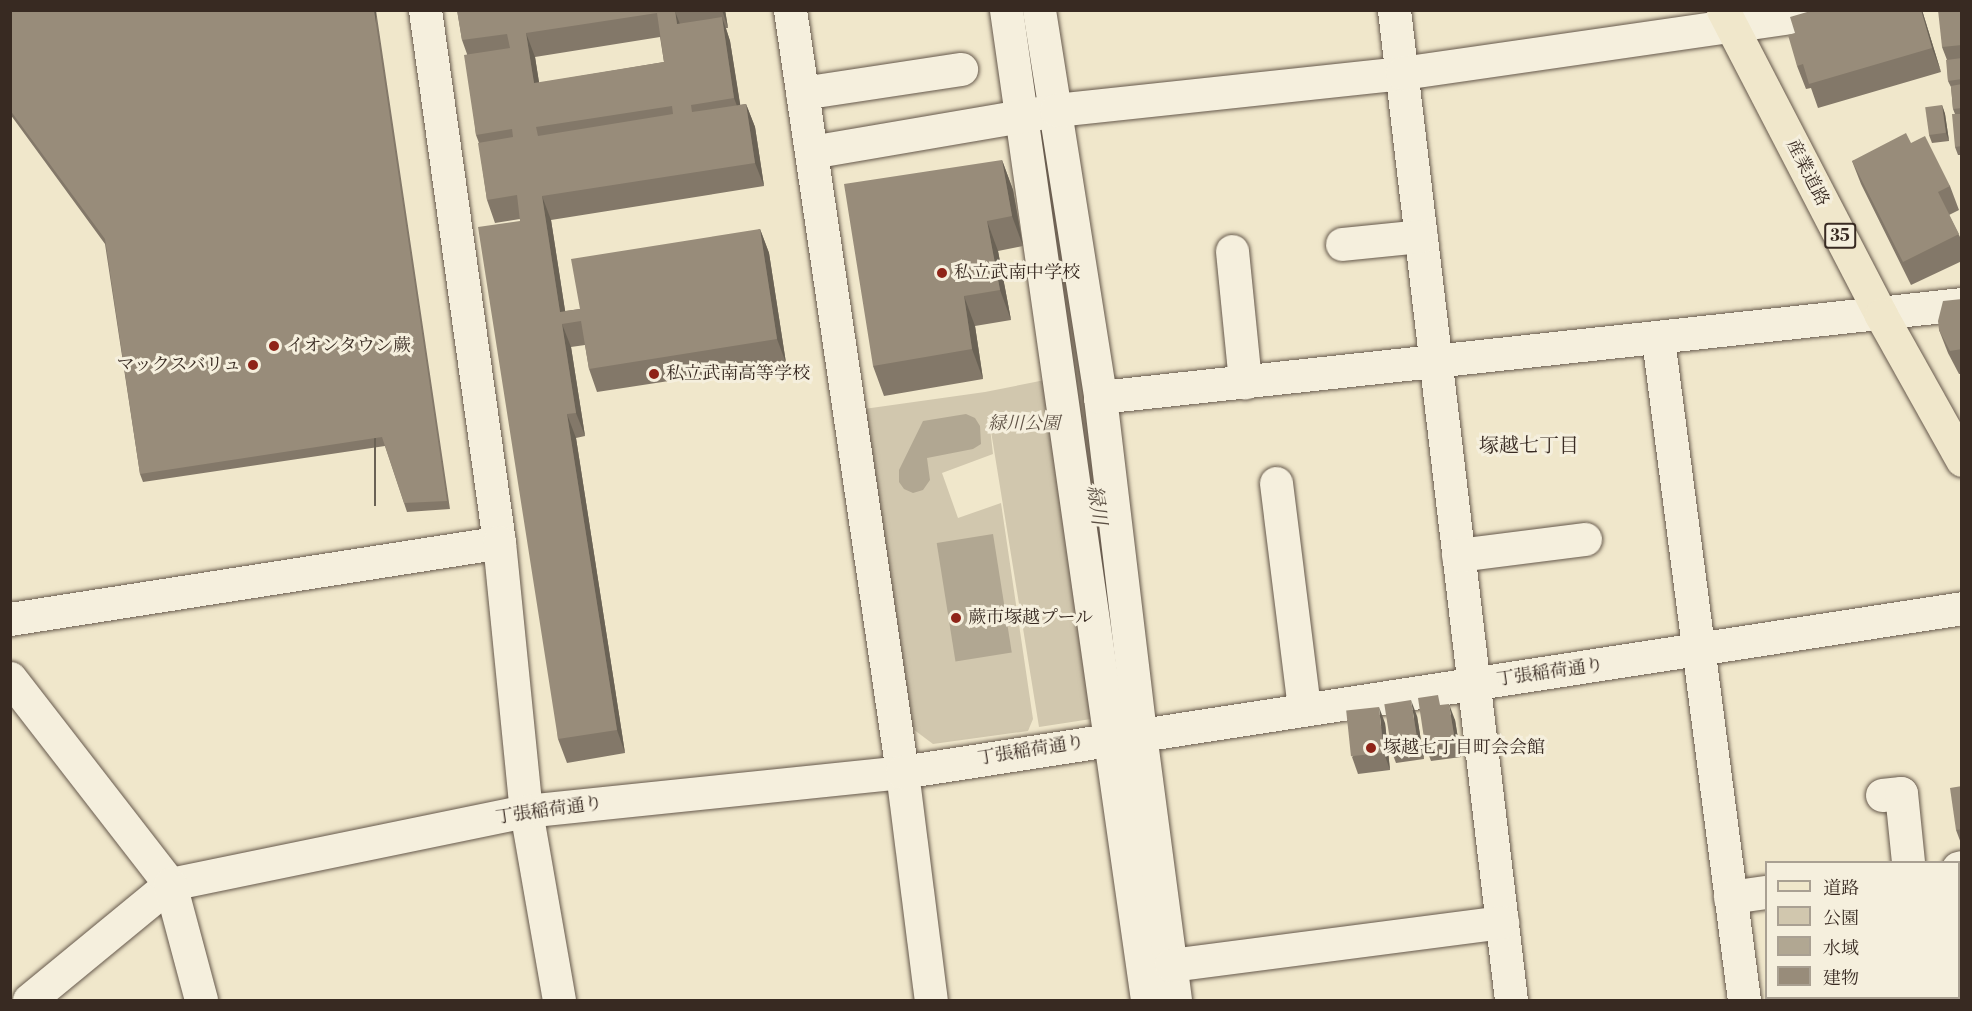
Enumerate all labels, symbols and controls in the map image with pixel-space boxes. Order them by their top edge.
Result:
street label: 産業道路 [1781,136,1833,210]
road number: 35 [1824,223,1856,249]
place label: 私立武南中学校 [954,262,1080,284]
marker: 私立武南中学校 [935,266,949,280]
place label: イオンタウン蕨 [286,335,412,357]
marker: イオンタウン蕨 [267,339,281,353]
place label: マックスバリュ [115,354,241,376]
marker: マックスバリュ [246,358,260,372]
place label: 私立武南高等学校 [666,363,810,385]
marker: 私立武南高等学校 [647,367,661,381]
park label: 緑川公園 [988,413,1060,435]
district label: 塚越七丁目 [1479,434,1579,458]
water label: 緑川 [1081,484,1111,526]
place label: 蕨市塚越プール [968,607,1093,629]
marker: 蕨市塚越プール [949,611,963,625]
street label: 丁張稲荷通り [1495,655,1605,691]
street label: 丁張稲荷通り [976,732,1086,770]
place label: 塚越七丁目町会会館 [1383,737,1545,759]
marker: 塚越七丁目町会会館 [1364,741,1378,755]
street label: 丁張稲荷通り [494,793,604,829]
legend [1765,861,1960,999]
text: 道路 [1823,877,1859,900]
text: 公園 [1823,907,1859,930]
text: 水域 [1823,937,1859,960]
text: 建物 [1823,967,1859,990]

